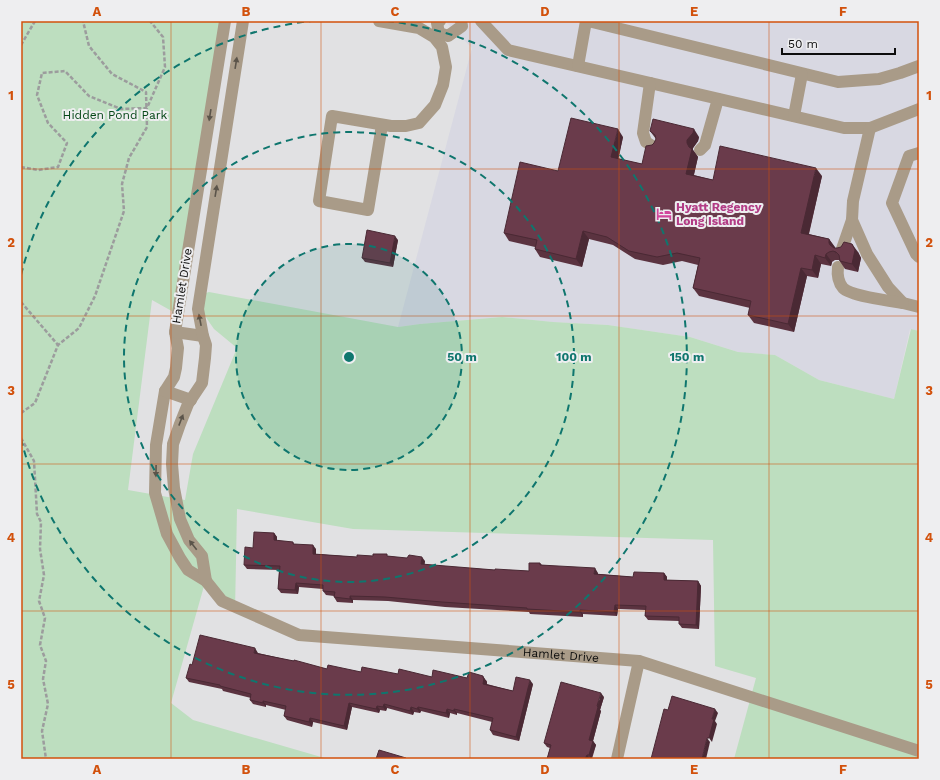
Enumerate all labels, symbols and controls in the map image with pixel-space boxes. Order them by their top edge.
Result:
text: A [93,4,102,19]
text: B [242,4,251,19]
text: C [391,4,400,19]
text: D [540,4,550,19]
text: E [690,4,698,19]
text: F [839,4,847,19]
scale bar [782,30,895,56]
text: 50 m [788,37,818,51]
one-way arrow [233,57,239,69]
text: 1 [8,88,14,103]
text: 1 [926,88,932,103]
park label: Hidden Pond Park [63,108,168,122]
one-way arrow [207,109,213,121]
one-way arrow [213,185,219,197]
place label: Hyatt Regency Long Island [676,200,762,228]
hotel icon: Hyatt Regency Long Island [655,205,673,223]
text: 2 [7,235,15,250]
text: 2 [925,235,933,250]
street label: Hamlet Drive [169,247,195,325]
one-way arrow [196,314,202,326]
centre of rings [342,350,356,364]
text: 50 m [447,350,477,364]
text: 100 m [556,350,592,364]
text: 150 m [670,350,704,364]
text: 3 [7,383,15,398]
text: 3 [925,383,933,398]
one-way arrow [179,414,185,426]
one-way arrow [153,465,159,478]
text: 4 [7,530,16,545]
text: 4 [925,530,934,545]
one-way arrow [189,540,198,551]
street label: Hamlet Drive [522,645,600,665]
text: 5 [7,677,15,692]
text: 5 [925,677,933,692]
text: A [93,762,102,777]
text: B [242,762,251,777]
text: C [391,762,400,777]
text: D [540,762,550,777]
text: E [690,762,698,777]
text: F [839,762,847,777]

